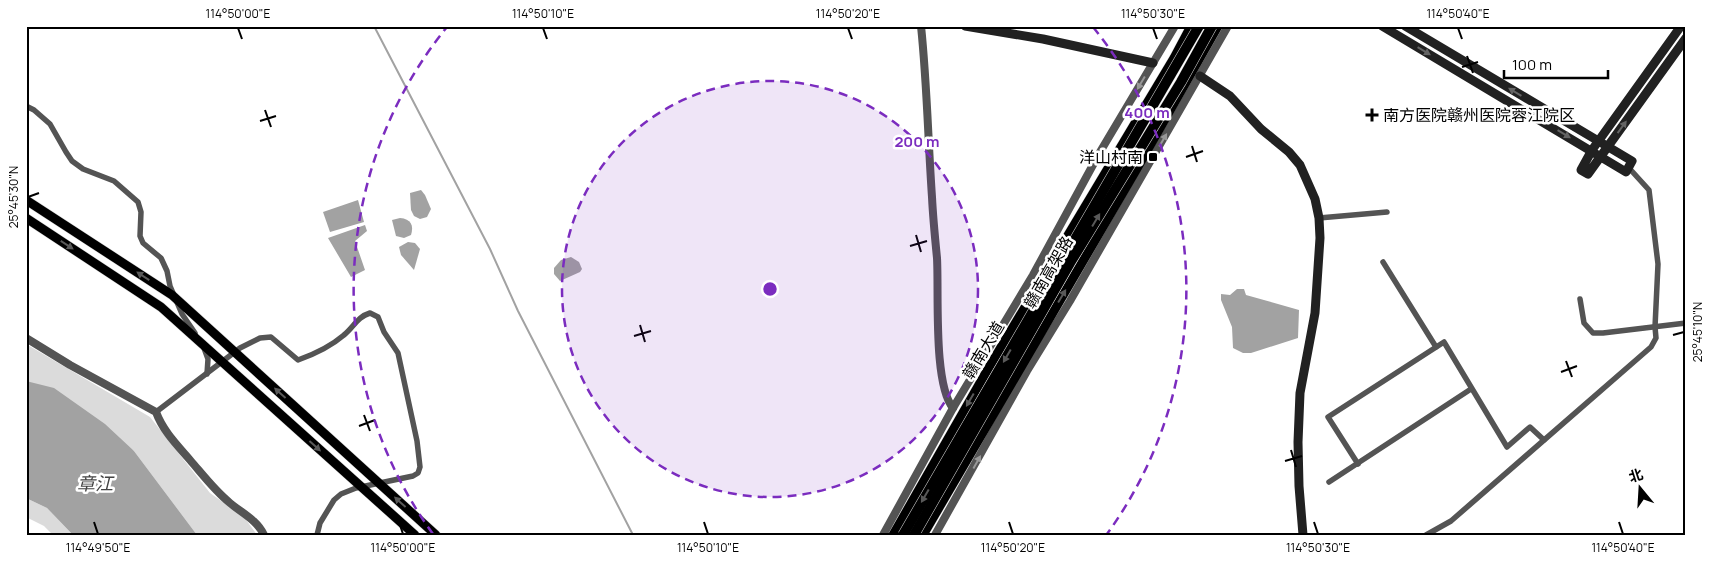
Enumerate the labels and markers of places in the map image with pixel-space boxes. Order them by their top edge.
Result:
place label: 南方医院赣州医院蓉江院区 [1383,104,1575,126]
marker: 南方医院赣州医院蓉江院区 [1365,108,1379,122]
place label: 洋山村南 [1079,146,1143,168]
marker: 洋山村南 [1147,151,1159,163]
centre of rings [761,280,779,298]

